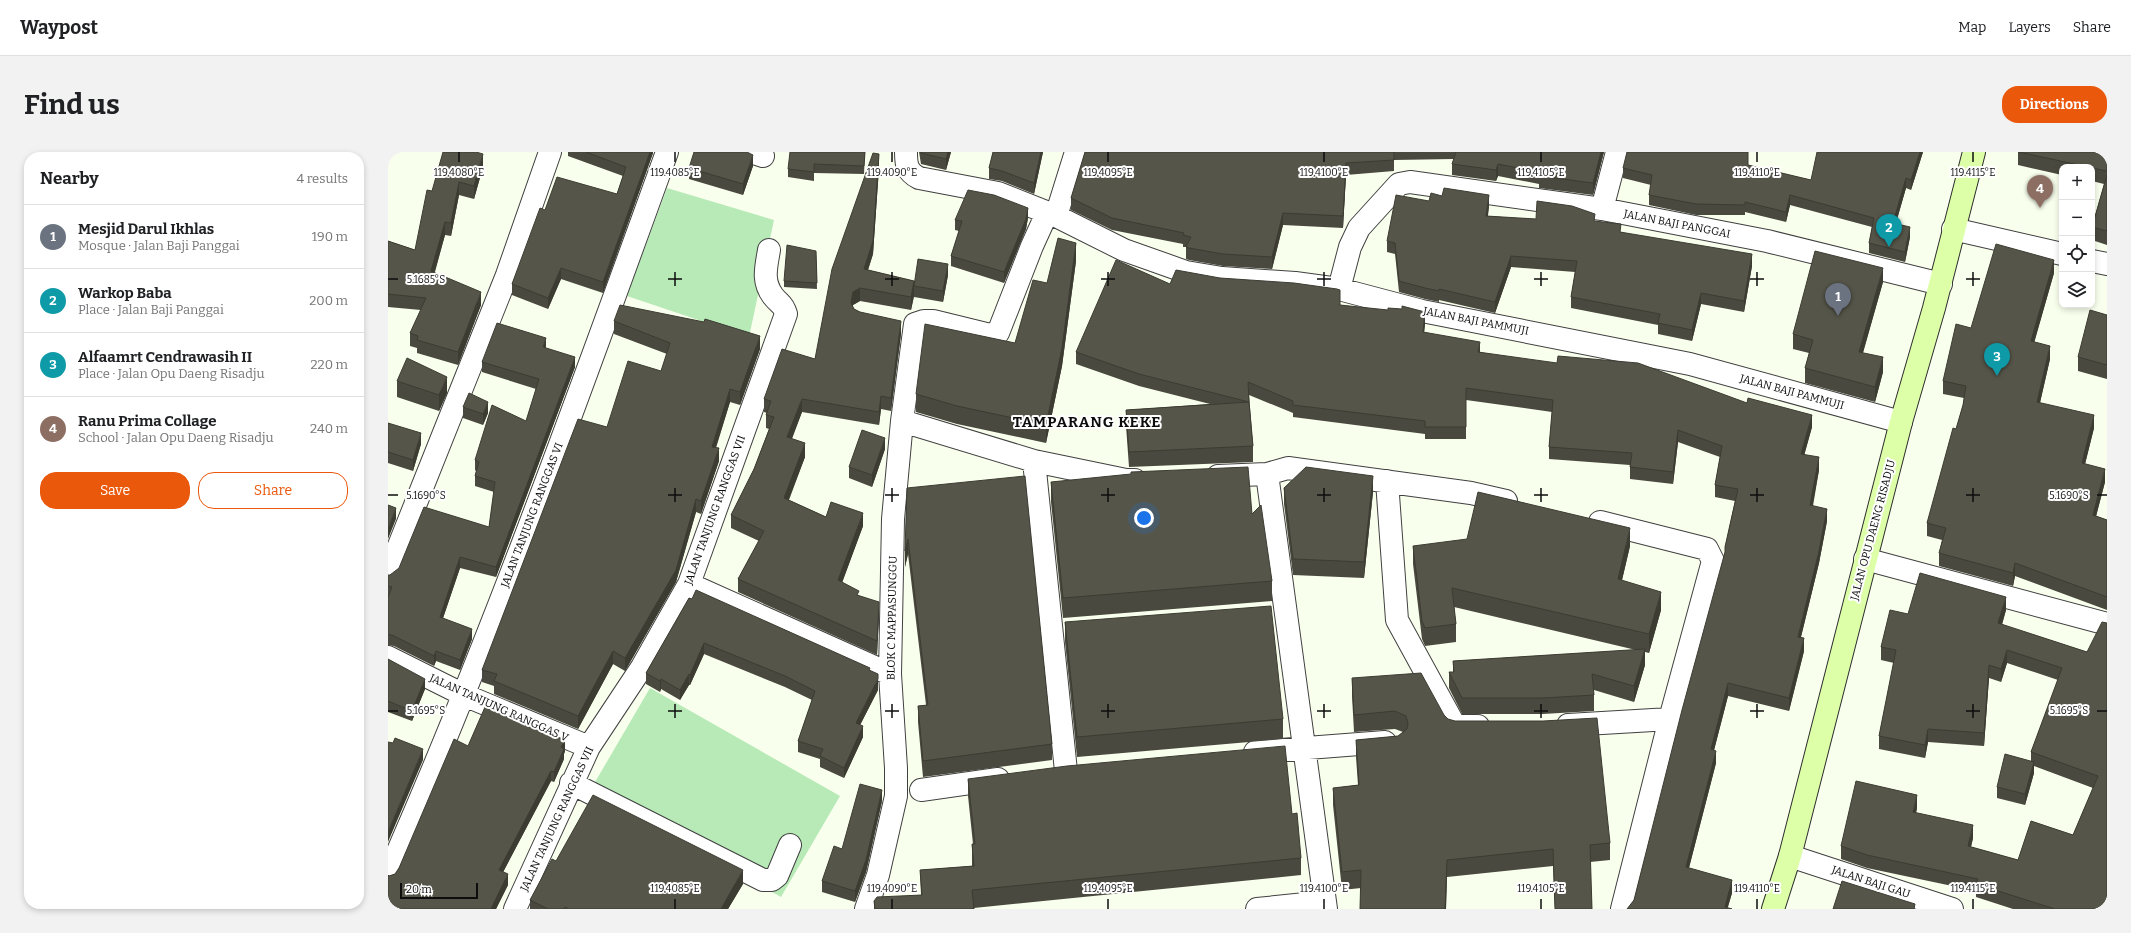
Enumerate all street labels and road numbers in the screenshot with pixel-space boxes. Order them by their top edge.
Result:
street label: JALAN BAJI PANGGAI [1622,207,1731,241]
street label: JALAN BAJI PAMMUJI [1421,304,1530,338]
street label: JALAN BAJI PAMMUJI [1738,372,1846,412]
street label: JALAN TANJUNG RANGGAS VII [682,433,748,587]
street label: JALAN TANJUNG RANGGAS VI [498,441,566,590]
street label: JALAN OPU DAENG RISADJU [1848,458,1898,603]
street label: BLOK C MAPPASUNGGU [884,556,900,680]
street label: JALAN TANJUNG RANGGAS V [427,671,571,745]
street label: JALAN TANJUNG RANGGAS VII [517,745,596,894]
street label: JALAN BAJI GAU [1829,863,1912,901]

